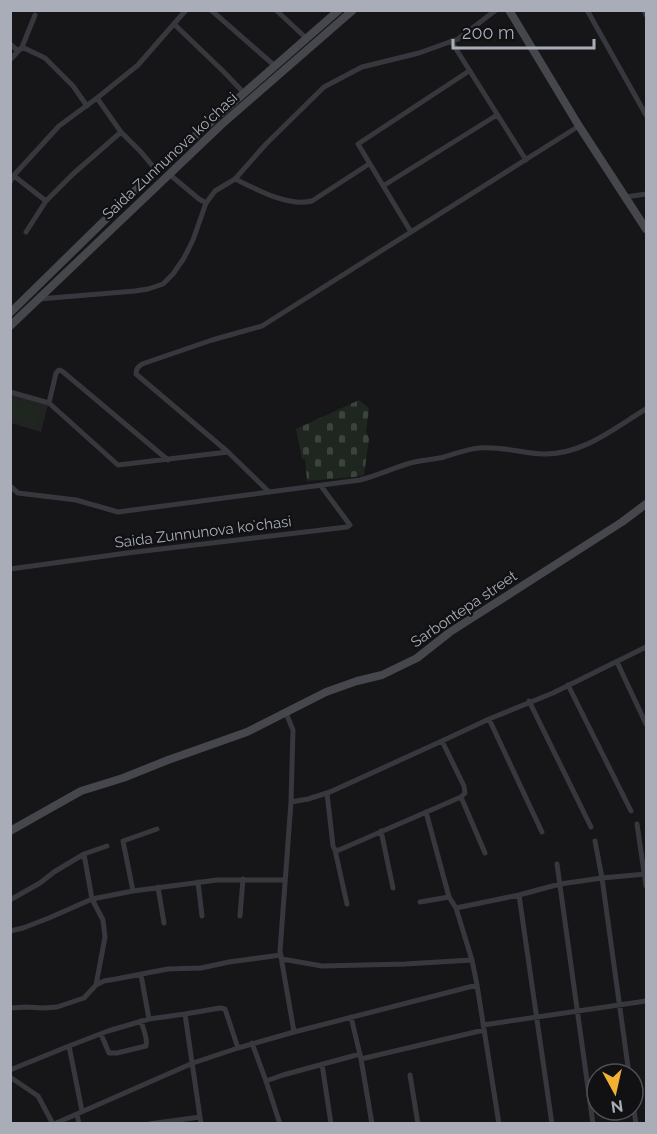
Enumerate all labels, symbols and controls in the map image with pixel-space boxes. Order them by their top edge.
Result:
scale bar [453,12,594,50]
text: 200 m [462,22,515,43]
street label: Saida Zunnunova ko'chasi [99,89,241,223]
street label: Saida Zunnunova koʻchasi [114,512,292,552]
street label: Sarbontepa street [407,567,521,651]
north arrow [585,1062,645,1122]
text: N [610,1096,624,1117]

